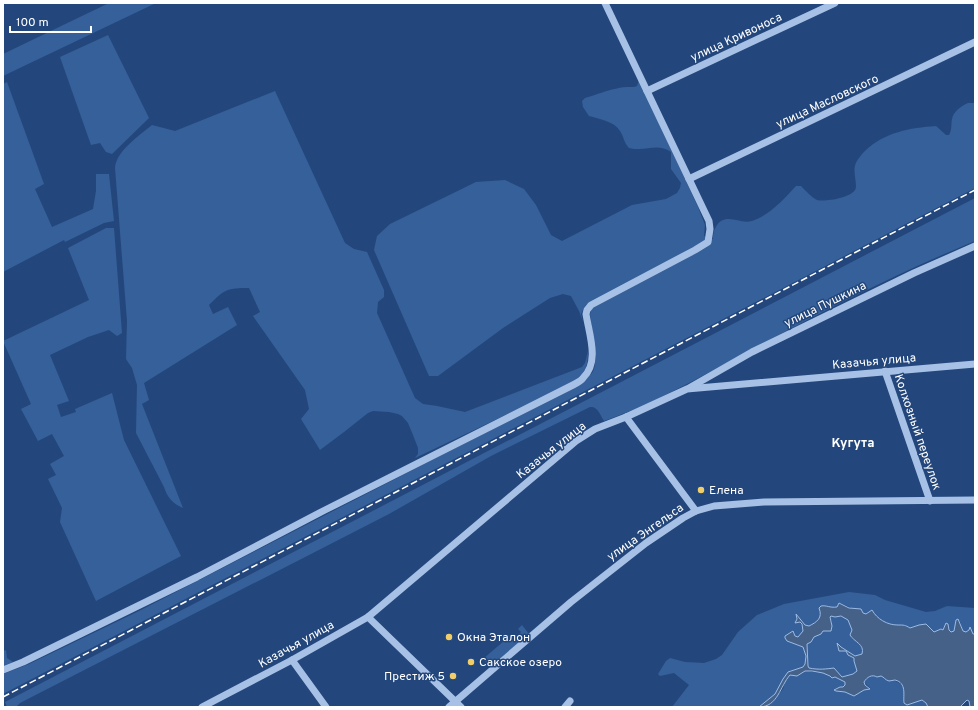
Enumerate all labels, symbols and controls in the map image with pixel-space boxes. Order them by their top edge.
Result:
scale bar [10,8,91,34]
street label: улица Кривоноса [688,10,785,66]
text: 100 m [16,15,49,31]
street label: улица Масловского [774,71,882,133]
street label: улица Пушкина [782,278,869,332]
street label: Казачья улица [831,350,917,374]
street label: Колхозный переулок [890,372,944,493]
street label: Казачья улица [514,419,590,483]
district label: Кугута [831,436,875,452]
place label: Елена [709,483,744,499]
marker: Елена [696,485,706,495]
street label: улица Энгельса [604,500,687,565]
street label: Казачья улица [256,617,337,672]
place label: Окна Эталон [457,630,530,646]
marker: Окна Эталон [444,632,454,642]
place label: Сакское озеро [479,655,562,671]
marker: Сакское озеро [466,657,476,667]
place label: Престиж 5 [384,669,445,685]
marker: Престиж 5 [448,671,458,681]

